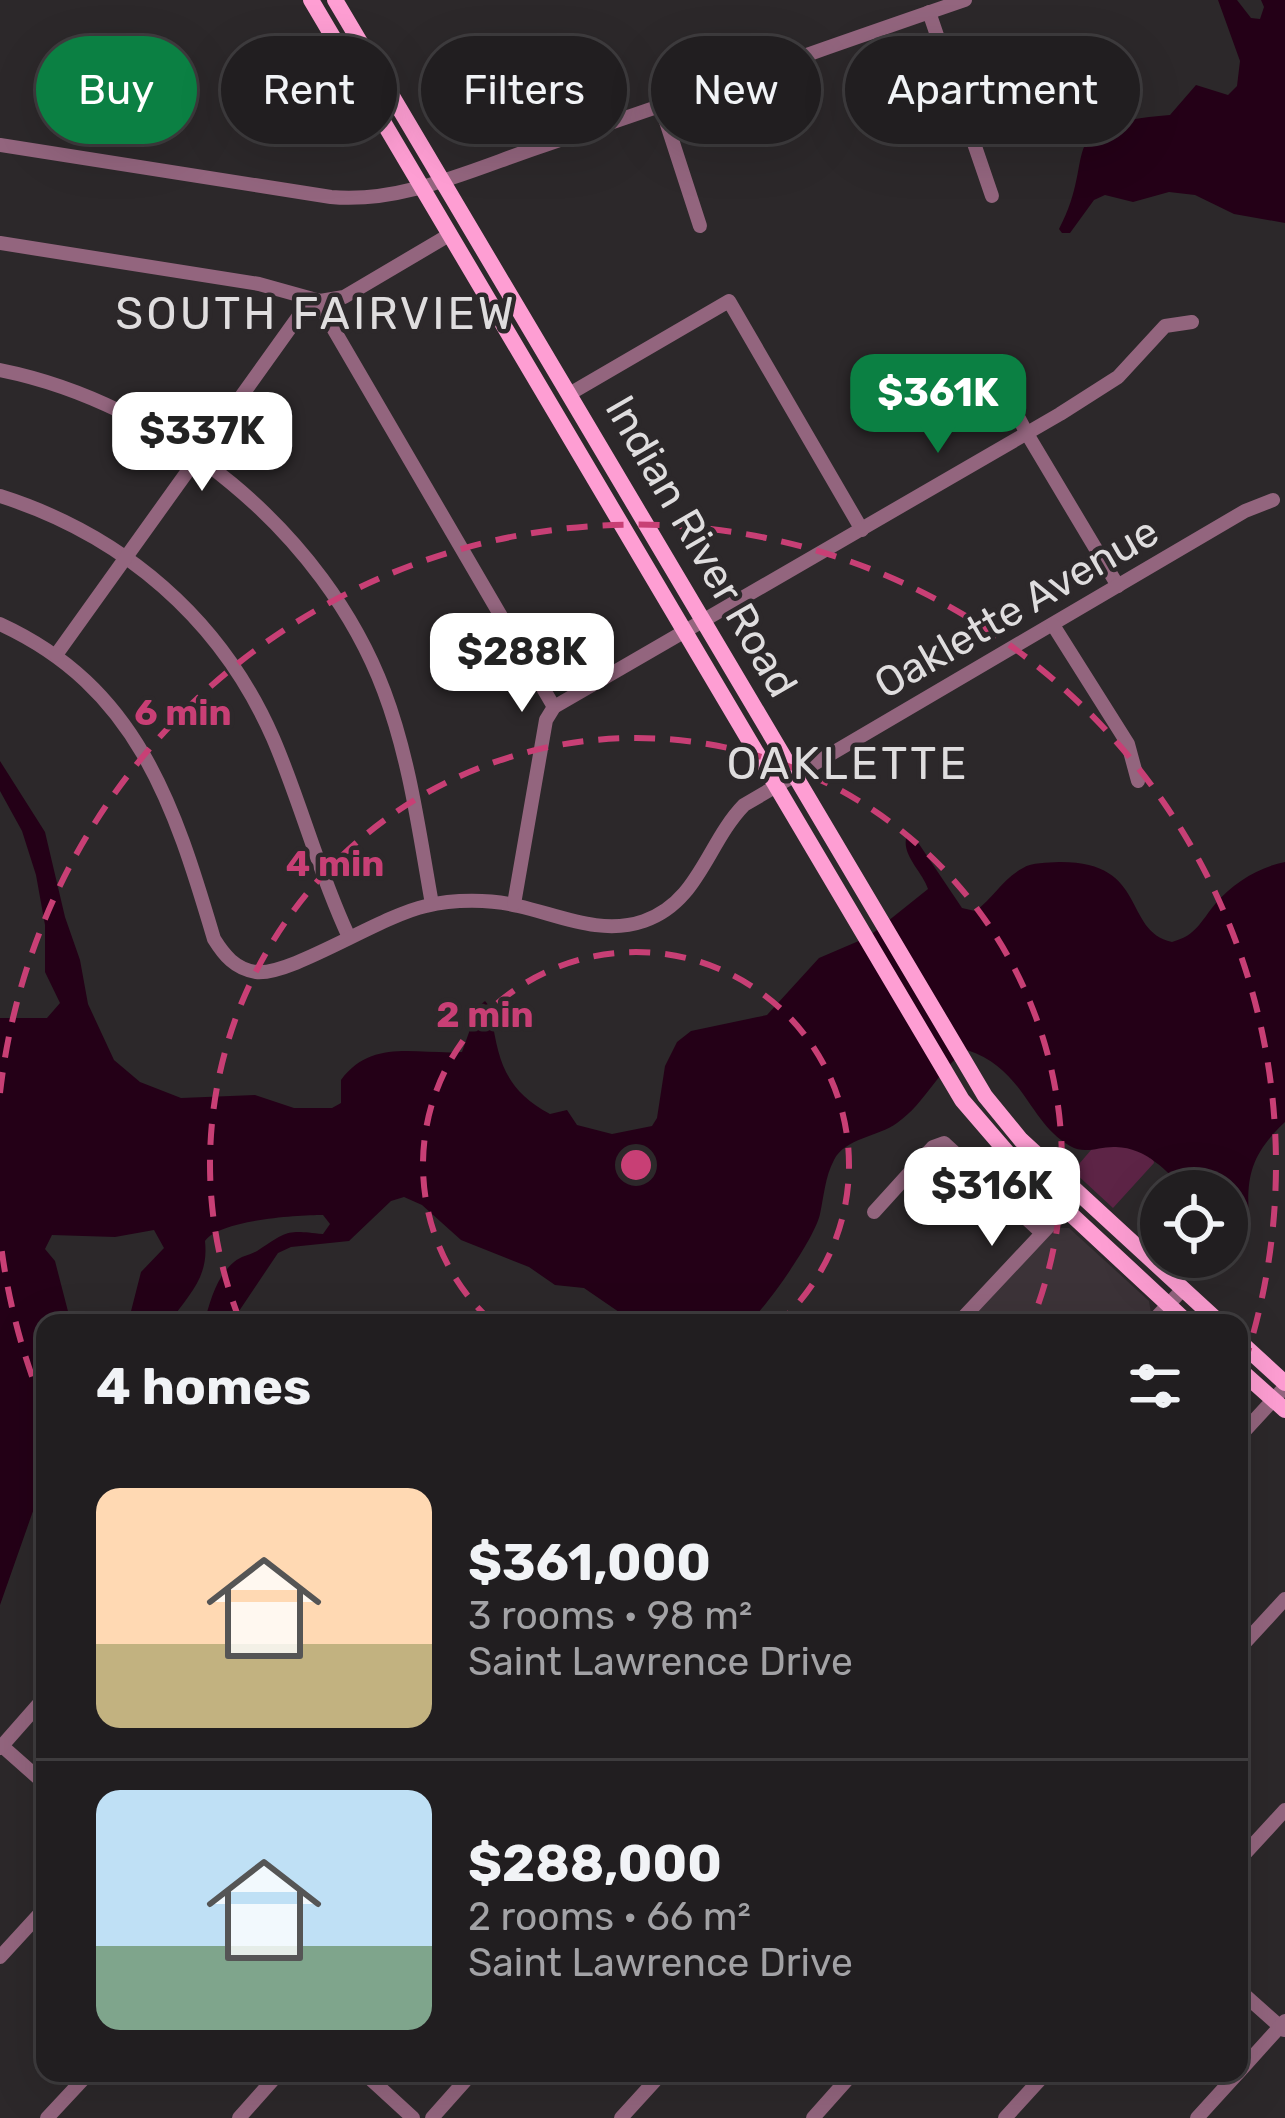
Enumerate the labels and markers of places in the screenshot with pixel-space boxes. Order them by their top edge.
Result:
pin: $361K [854,354,1022,456]
pin: $337K [118,392,286,494]
pin: $288K [438,613,606,715]
centre of rings [615,1144,657,1186]
pin: $316K [908,1147,1076,1249]

